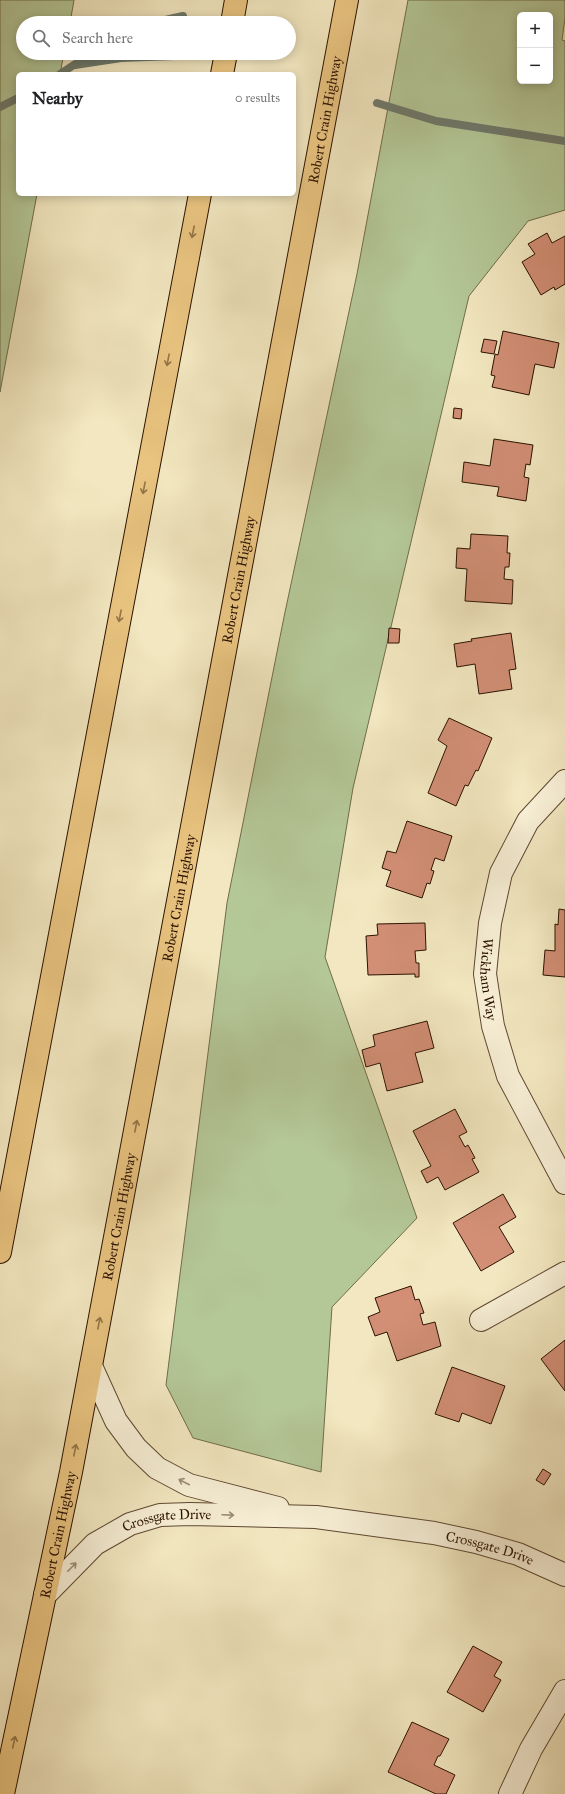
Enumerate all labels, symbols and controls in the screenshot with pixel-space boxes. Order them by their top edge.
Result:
map controls [517,12,553,84]
button: + [517,12,553,48]
search box [16,16,296,60]
icon: search [30,27,52,49]
text: Search here [62,29,133,47]
button: − [517,48,553,84]
street label: Robert Crain Highway [305,54,345,185]
text: Nearby [32,88,83,109]
text: 0 results [235,90,280,106]
one-way arrow [188,225,196,238]
one-way arrow [164,353,172,366]
one-way arrow [140,481,148,494]
street label: Robert Crain Highway [219,514,259,645]
one-way arrow [116,609,124,622]
street label: Robert Crain Highway [159,833,199,963]
street label: Wickham Way [476,937,500,1022]
one-way arrow [132,1120,140,1133]
street label: Robert Crain Highway [99,1151,140,1282]
one-way arrow [95,1317,103,1330]
one-way arrow [71,1444,79,1457]
street label: Robert Crain Highway [37,1469,80,1600]
one-way arrow [178,1477,190,1485]
street label: Crossgate Drive [119,1506,212,1536]
one-way arrow [221,1511,234,1519]
street label: Crossgate Drive [444,1528,537,1569]
one-way arrow [67,1562,77,1572]
one-way arrow [11,1736,19,1749]

